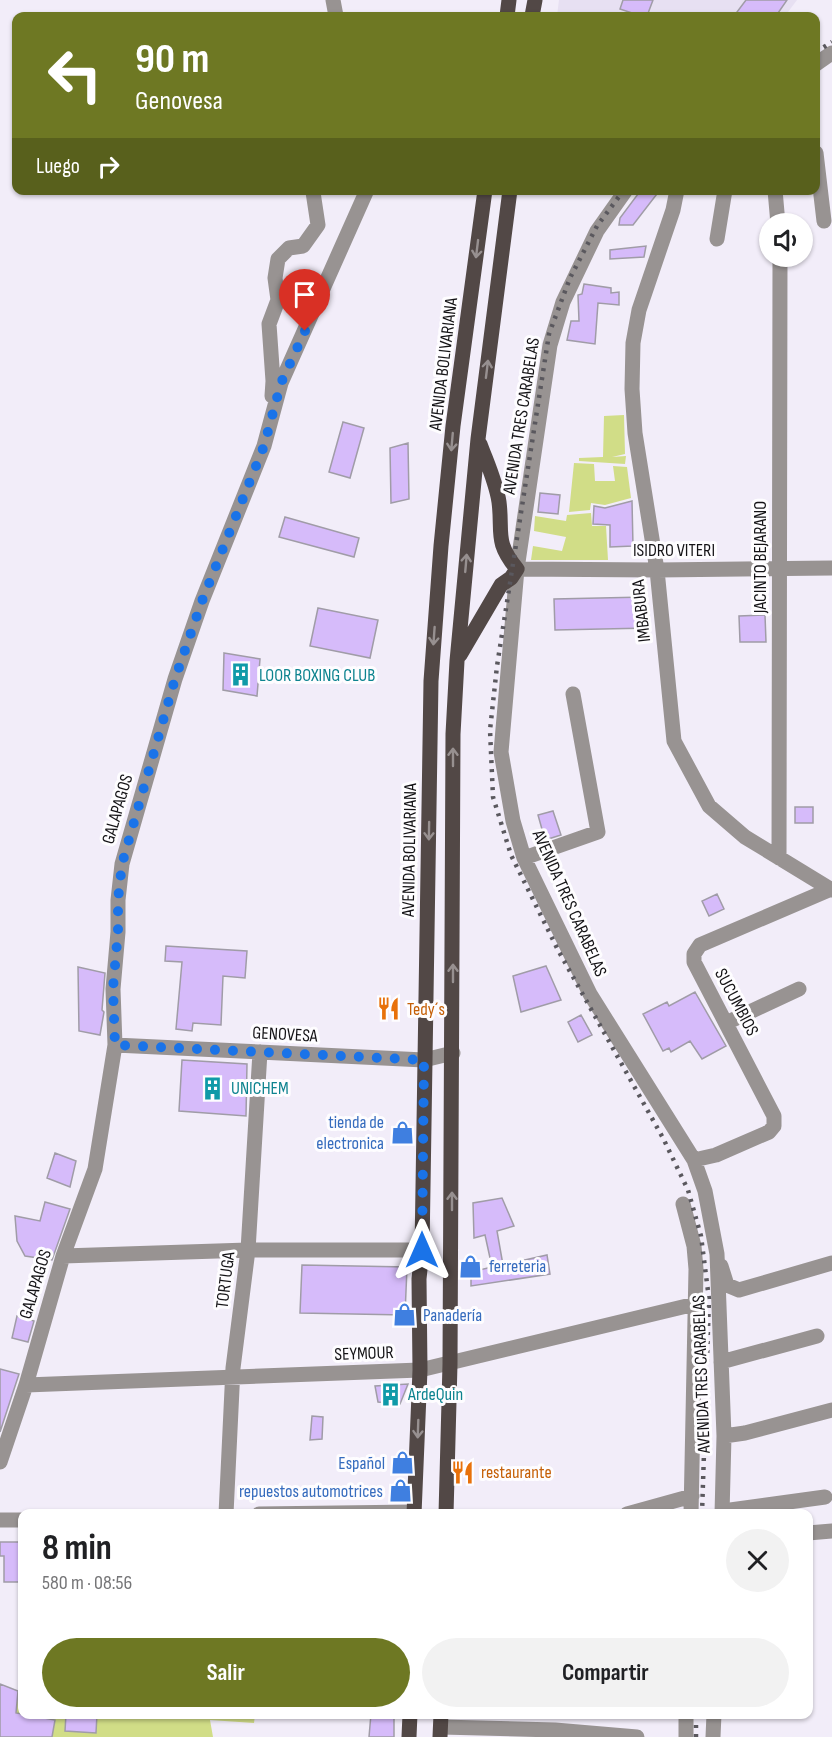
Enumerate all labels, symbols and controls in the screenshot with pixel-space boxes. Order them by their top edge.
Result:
text: 90 m [135,34,209,85]
icon: left [36,36,114,114]
text: Genovesa [135,85,223,117]
icon: right [92,150,125,183]
text: Luego [36,153,80,180]
map controls [759,213,813,267]
button: sound [759,213,813,267]
one-way arrow [472,238,483,258]
pin [279,269,330,331]
icon: arrive [288,278,321,311]
street label: AVENIDA BOLIVARIANA [425,296,462,433]
street label: AVENIDA TRES CARABELAS [499,336,544,497]
one-way arrow [481,360,492,379]
one-way arrow [446,431,457,451]
street label: JACINTO BEJARANO [750,501,771,614]
street label: ISIDRO VITERI [633,540,715,561]
one-way arrow [461,553,472,573]
street label: IMBABURA [628,578,655,643]
one-way arrow [428,626,439,646]
building icon: LOOR BOXING CLUB [228,662,254,688]
place label: LOOR BOXING CLUB [259,665,375,686]
one-way arrow [447,748,459,768]
street label: GALAPAGOS [98,772,138,846]
street label: AVENIDA BOLIVARIANA [398,783,421,918]
one-way arrow [423,820,434,840]
street label: AVENIDA TRES CARABELAS [527,826,611,980]
one-way arrow [447,964,459,984]
street label: SUCUMBIOS [710,965,763,1040]
restaurant icon: Tedy´s [376,996,402,1022]
place label: Tedy´s [407,999,445,1020]
street label: GENOVESA [252,1022,318,1047]
building icon: UNICHEM [200,1075,226,1101]
place label: UNICHEM [231,1078,289,1099]
place label: tienda de electronica [316,1112,384,1154]
shop icon: tienda de electronica [389,1119,415,1145]
one-way arrow [446,1191,458,1211]
position arrow [390,1218,454,1282]
street label: GALAPAGOS [15,1247,56,1321]
street label: TORTUGA [212,1250,239,1310]
shop icon: ferreteria [458,1253,484,1279]
place label: ferreteria [489,1256,546,1277]
street label: AVENIDA TRES CARABELAS [688,1294,715,1454]
shop icon: Panadería [392,1302,418,1328]
place label: Panadería [423,1305,482,1326]
street label: SEYMOUR [334,1342,394,1365]
building icon: ArdeQuin [377,1381,403,1407]
place label: ArdeQuin [407,1384,463,1405]
one-way arrow [412,1418,424,1438]
shop icon: Español [390,1450,416,1476]
place label: Español [338,1453,385,1474]
restaurant icon: restaurante [450,1459,476,1485]
place label: restaurante [481,1462,552,1483]
shop icon: repuestos automotrices [388,1478,414,1504]
place label: repuestos automotrices [239,1481,383,1502]
text: 8 min [42,1527,112,1570]
button: close [726,1529,789,1592]
text: 580 m · 08:56 [42,1571,132,1595]
button: Salir [42,1638,410,1707]
button: Compartir [422,1638,789,1707]

